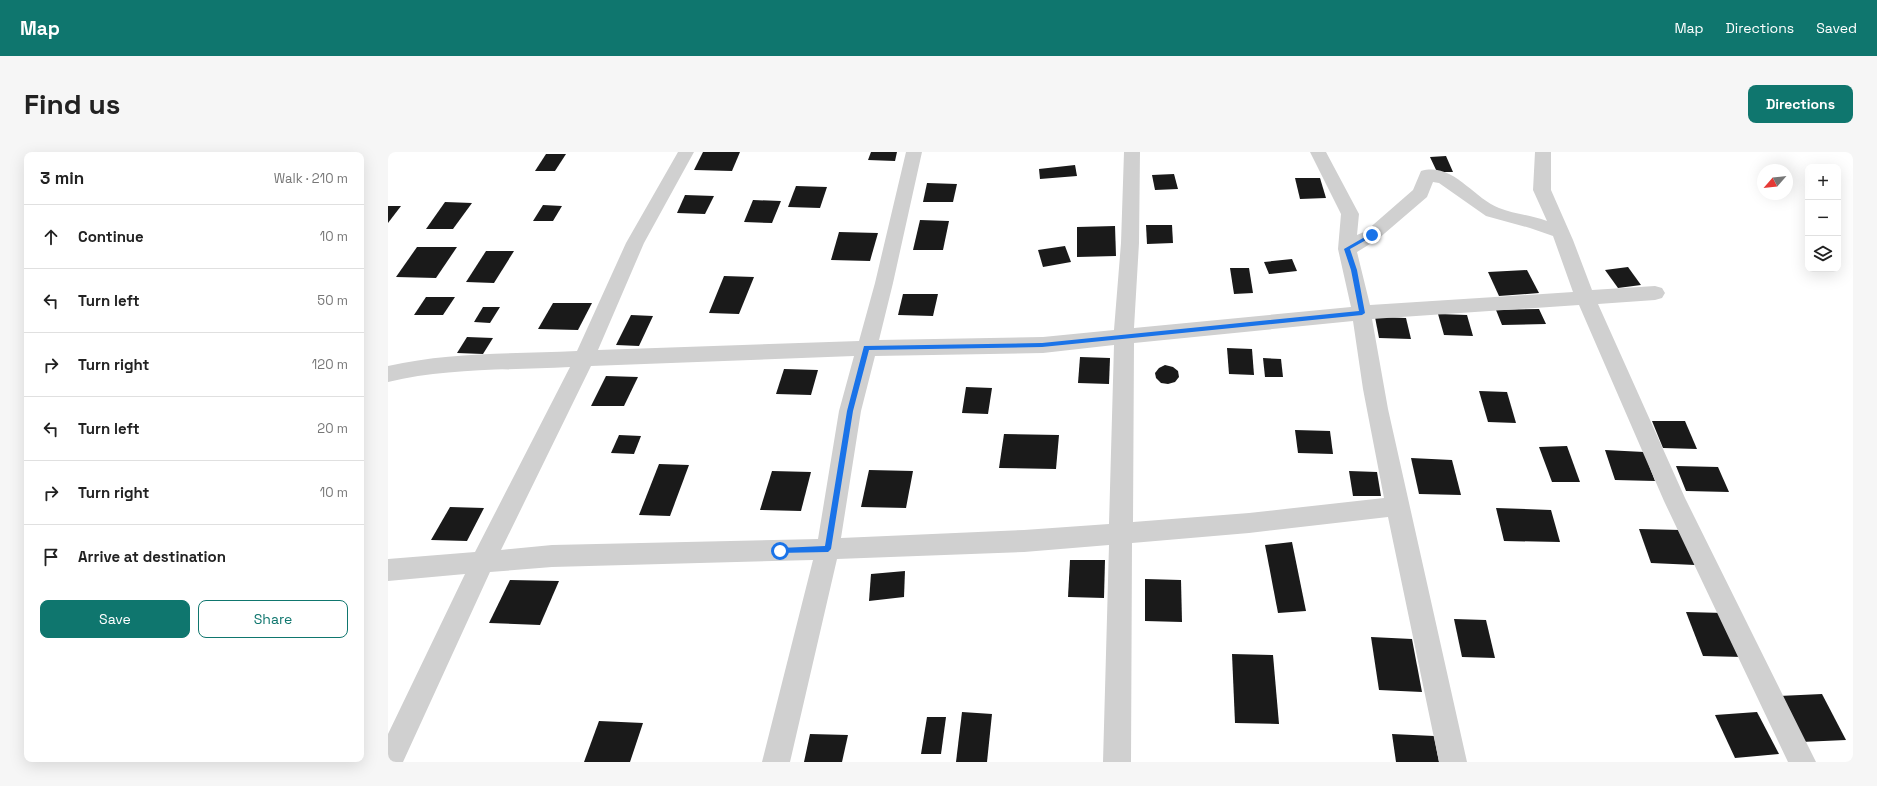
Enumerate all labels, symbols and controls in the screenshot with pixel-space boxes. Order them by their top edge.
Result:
text: Map [20,16,60,41]
text: Map [1674,19,1704,37]
text: Directions [1726,19,1794,37]
text: Saved [1816,19,1857,37]
button: Directions [1748,85,1853,123]
text: Find us [24,86,121,122]
north arrow [1757,164,1793,200]
map controls [1805,164,1841,272]
button: + [1805,164,1841,200]
text: 3 min [40,167,84,189]
text: Walk · 210 m [274,170,348,187]
button: − [1805,200,1841,236]
icon: ahead [40,226,62,248]
route end [1363,226,1381,244]
text: Continue [78,227,144,246]
text: 10 m [320,228,348,245]
button: layers [1805,236,1841,272]
icon: left [40,290,62,312]
text: Turn left [78,291,140,310]
text: 50 m [317,292,348,309]
icon: right [40,354,62,376]
text: Turn right [78,355,149,374]
text: 120 m [312,356,348,373]
icon: left [40,418,62,440]
text: Turn left [78,419,140,438]
text: 20 m [317,420,348,437]
icon: right [40,482,62,504]
text: Turn right [78,483,149,502]
text: 10 m [320,484,348,501]
route start [771,542,789,560]
icon: arrive [40,546,62,568]
text: Arrive at destination [78,547,226,566]
button: Save [40,600,190,638]
button: Share [198,600,348,638]

